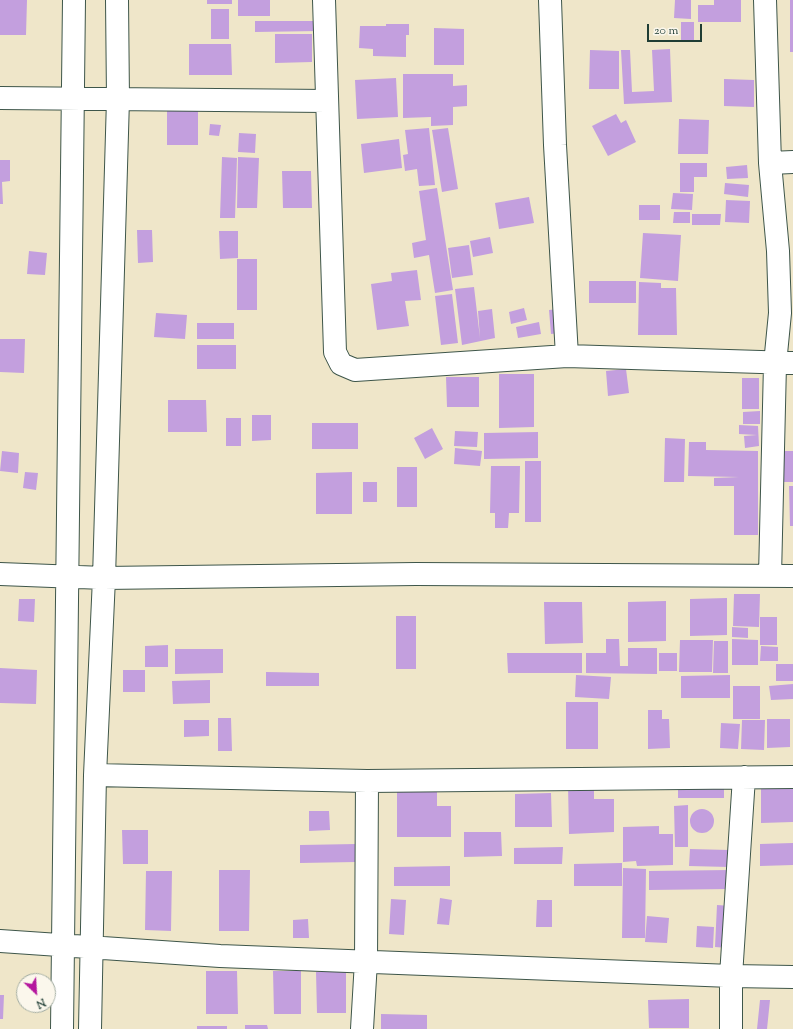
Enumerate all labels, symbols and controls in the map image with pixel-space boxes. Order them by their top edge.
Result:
scale bar [649,16,704,42]
text: 20 m [654,22,678,40]
north arrow [16,973,56,1013]
text: N [33,994,48,1012]

